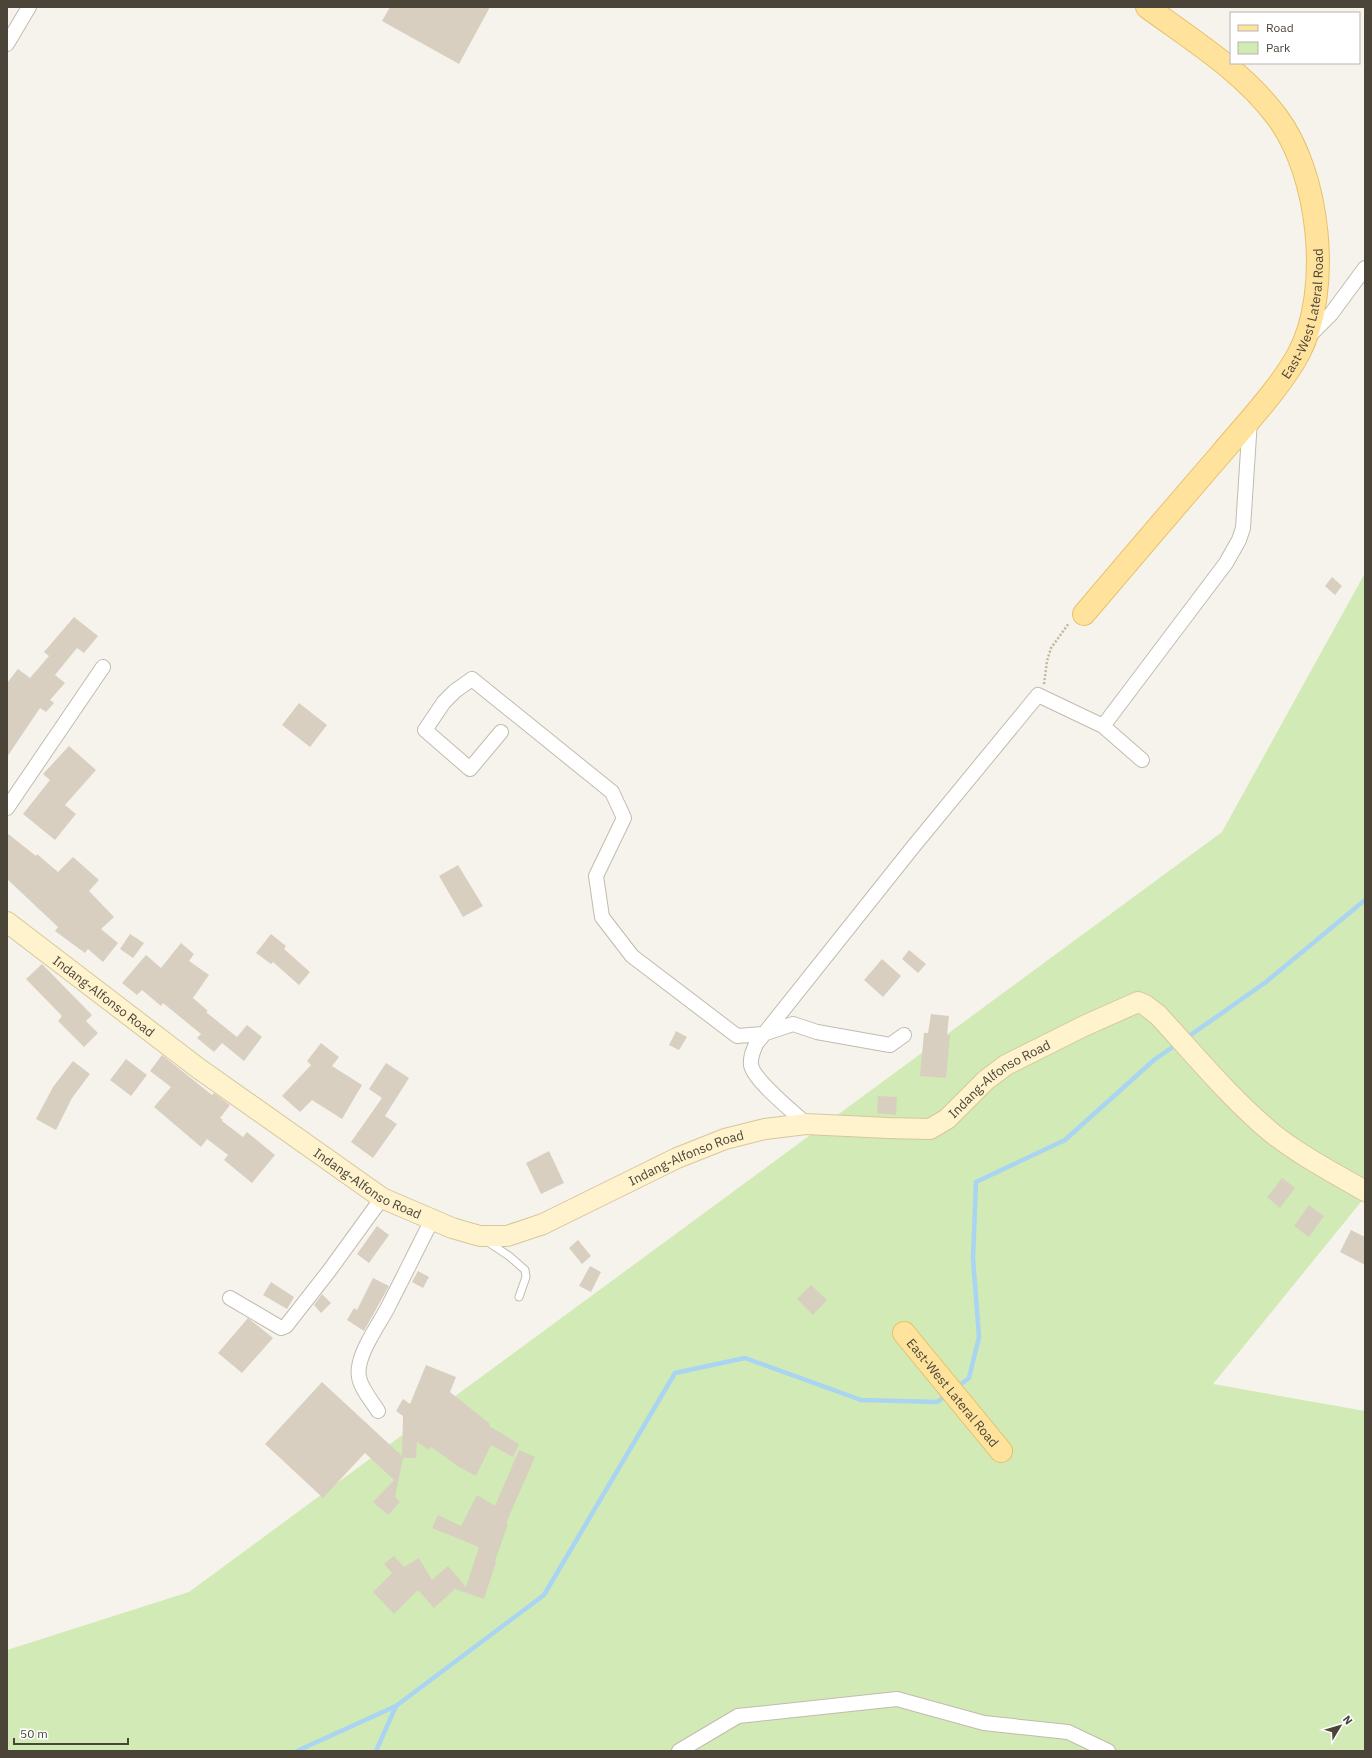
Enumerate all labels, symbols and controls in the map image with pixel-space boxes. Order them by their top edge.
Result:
legend [1230,12,1360,64]
text: Road [1266,20,1294,35]
text: Park [1266,40,1291,55]
street label: East-West Lateral Road [1277,248,1327,382]
street label: Indang-Alfonso Road [49,952,158,1041]
street label: Indang-Alfonso Road [945,1036,1053,1122]
street label: Indang-Alfonso Road [626,1127,746,1190]
street label: Indang-Alfonso Road [310,1144,424,1223]
street label: East-West Lateral Road [903,1335,1002,1451]
north arrow [1320,1706,1360,1746]
text: N [1340,1712,1356,1727]
scale bar [14,1720,128,1746]
text: 50 m [20,1726,48,1741]

